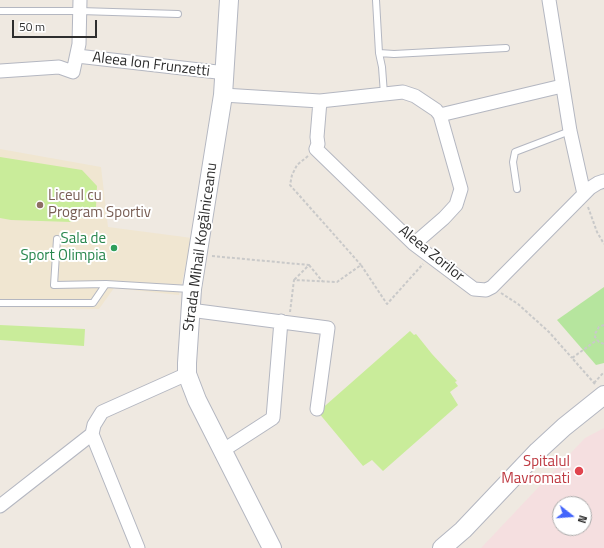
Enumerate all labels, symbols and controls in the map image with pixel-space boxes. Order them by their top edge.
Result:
scale bar [14,12,99,38]
text: 50 m [19,17,45,36]
street label: Aleea Ion Frunzetti [91,49,211,81]
street label: Strada Mihail Kogălniceanu [180,162,222,332]
place label: Liceul cu Program Sportiv [48,187,151,222]
marker: Liceul cu Program Sportiv [35,200,45,210]
street label: Aleea Zorilor [395,222,467,286]
place label: Sala de Sport Olimpia [20,230,106,265]
marker: Sala de Sport Olimpia [109,243,119,253]
place label: Spitalul Mavromati [501,453,570,488]
marker: Spitalul Mavromati [573,465,585,477]
north arrow [552,496,592,536]
text: N [574,513,591,525]

